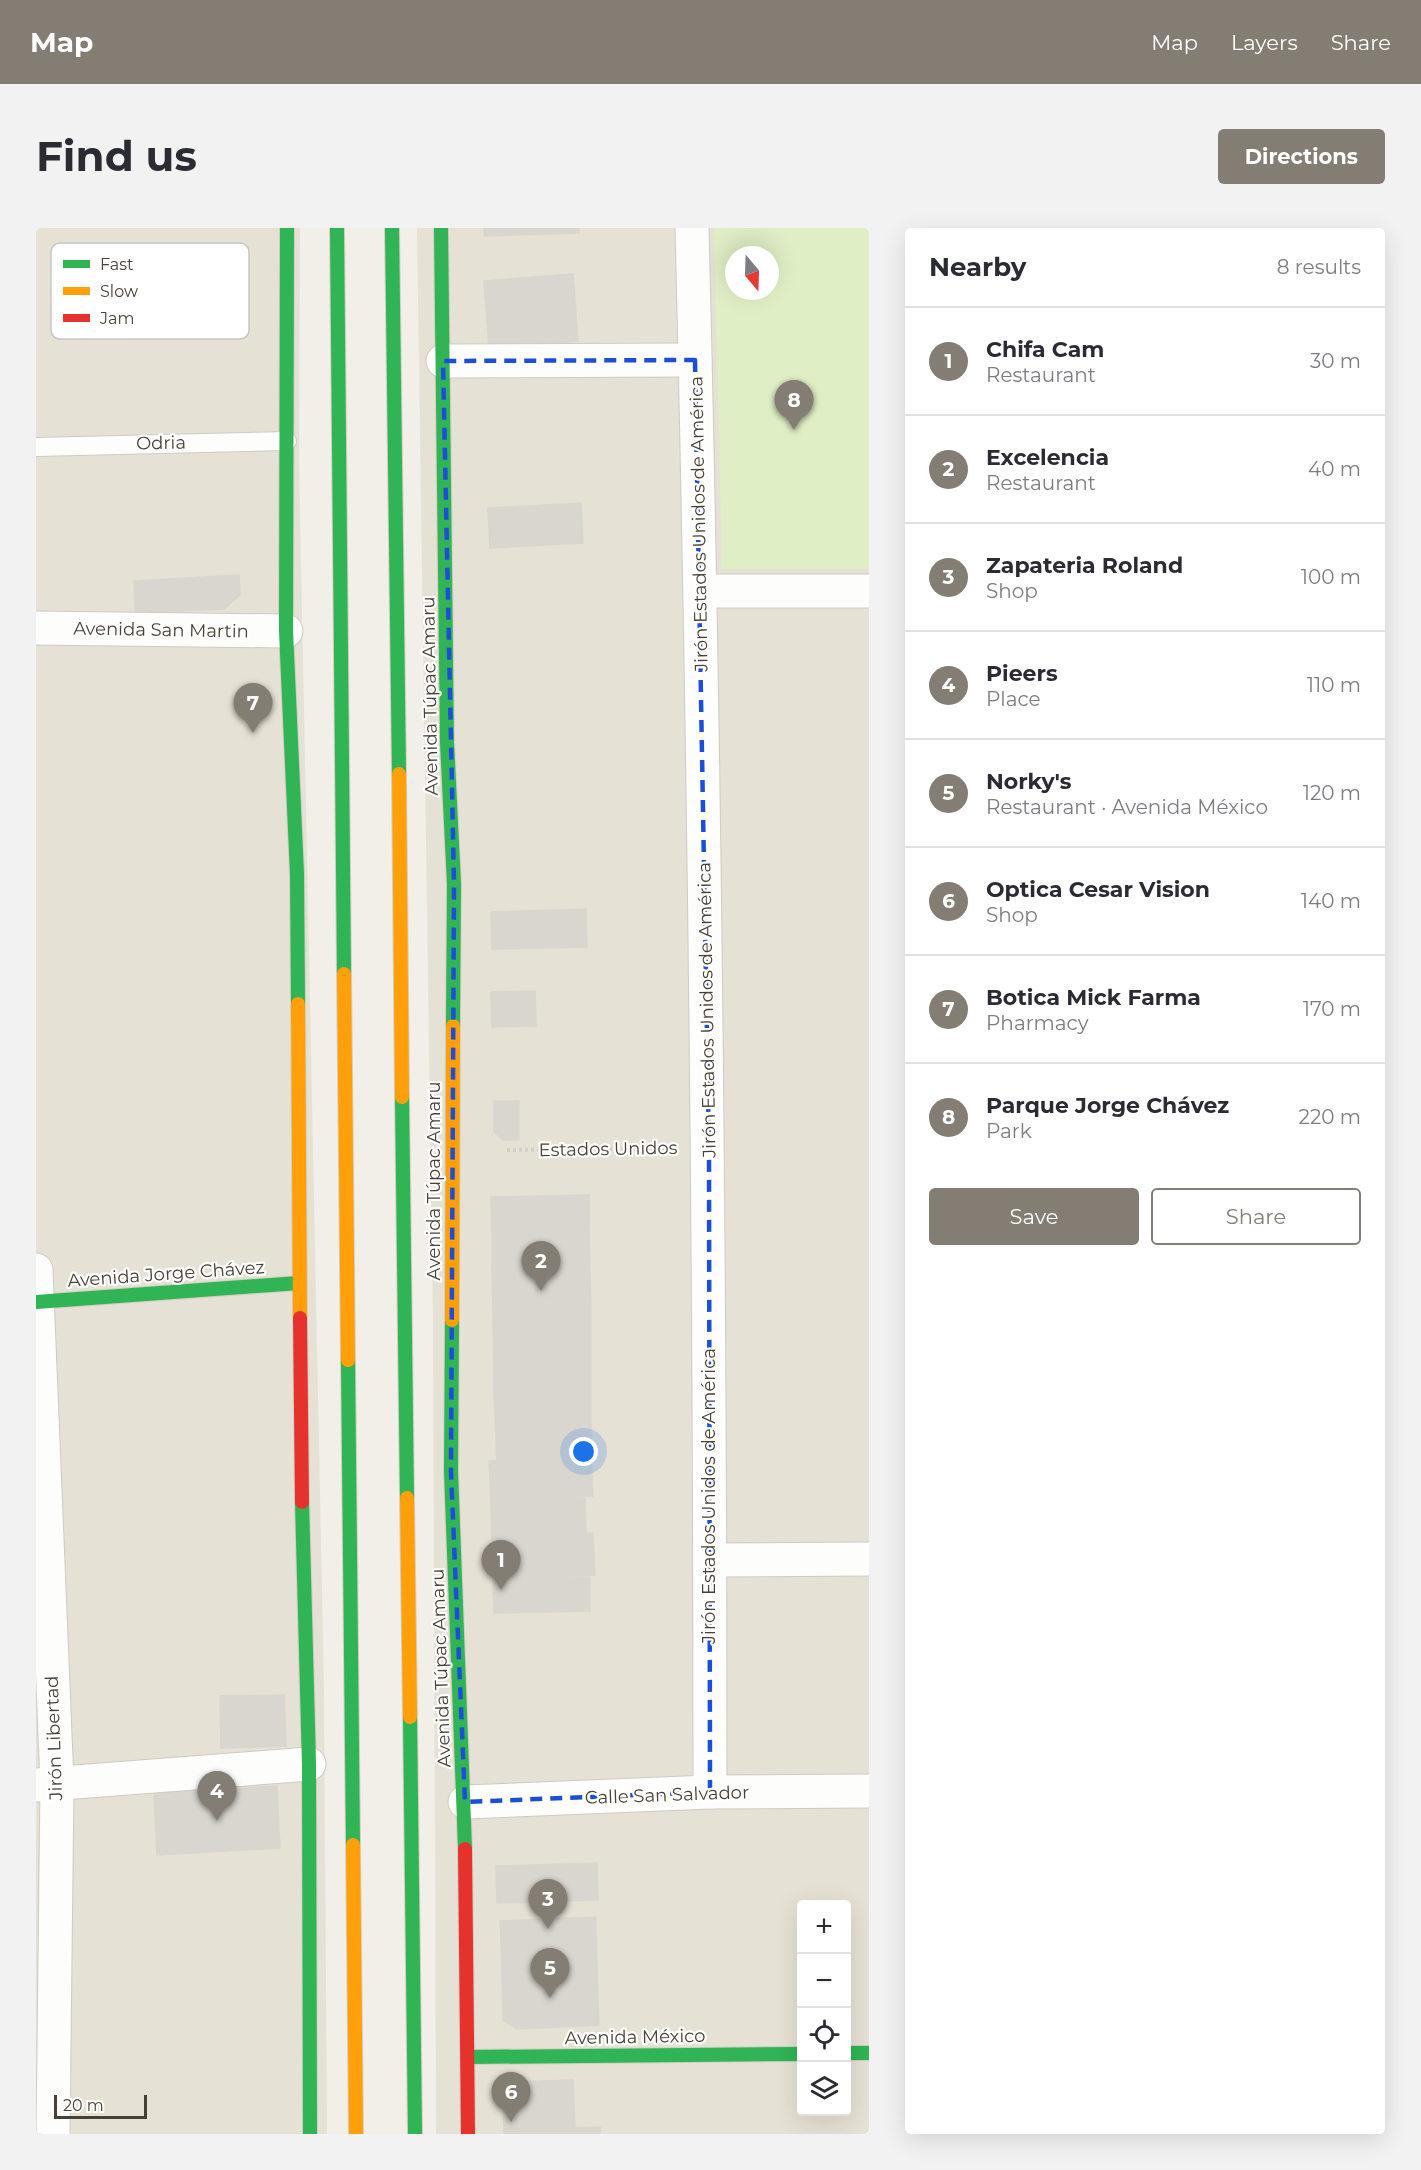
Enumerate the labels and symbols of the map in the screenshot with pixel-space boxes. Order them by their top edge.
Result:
legend [51,243,249,339]
north arrow [725,246,779,300]
text: Fast [100,255,134,274]
text: Slow [100,282,138,301]
text: Jam [99,309,134,328]
street label: Jirón Estados Unidos de América [685,376,713,673]
pin: 8 [774,380,813,430]
street label: Odria [136,432,186,454]
street label: Avenida Túpac Amaru [417,596,443,796]
street label: Avenida San Martin [73,617,249,643]
pin: 7 [234,684,272,733]
street label: Jirón Estados Unidos de América [693,862,721,1159]
street label: Avenida Túpac Amaru [423,1081,445,1281]
street label: Estados Unidos [538,1137,678,1161]
pin: 2 [522,1242,560,1291]
street label: Avenida Jorge Chávez [67,1256,265,1292]
street label: Jirón Estados Unidos de América [698,1348,720,1645]
your location [569,1437,598,1466]
pin: 1 [482,1540,520,1590]
street label: Avenida Túpac Amaru [427,1568,455,1768]
street label: Jirón Libertad [41,1675,67,1802]
pin: 4 [198,1772,237,1821]
street label: Calle San Salvador [584,1781,750,1809]
pin: 3 [528,1880,568,1929]
pin: 5 [530,1948,570,1998]
street label: Avenida México [564,2025,706,2049]
pin: 6 [492,2072,530,2122]
scale bar [54,2092,147,2120]

